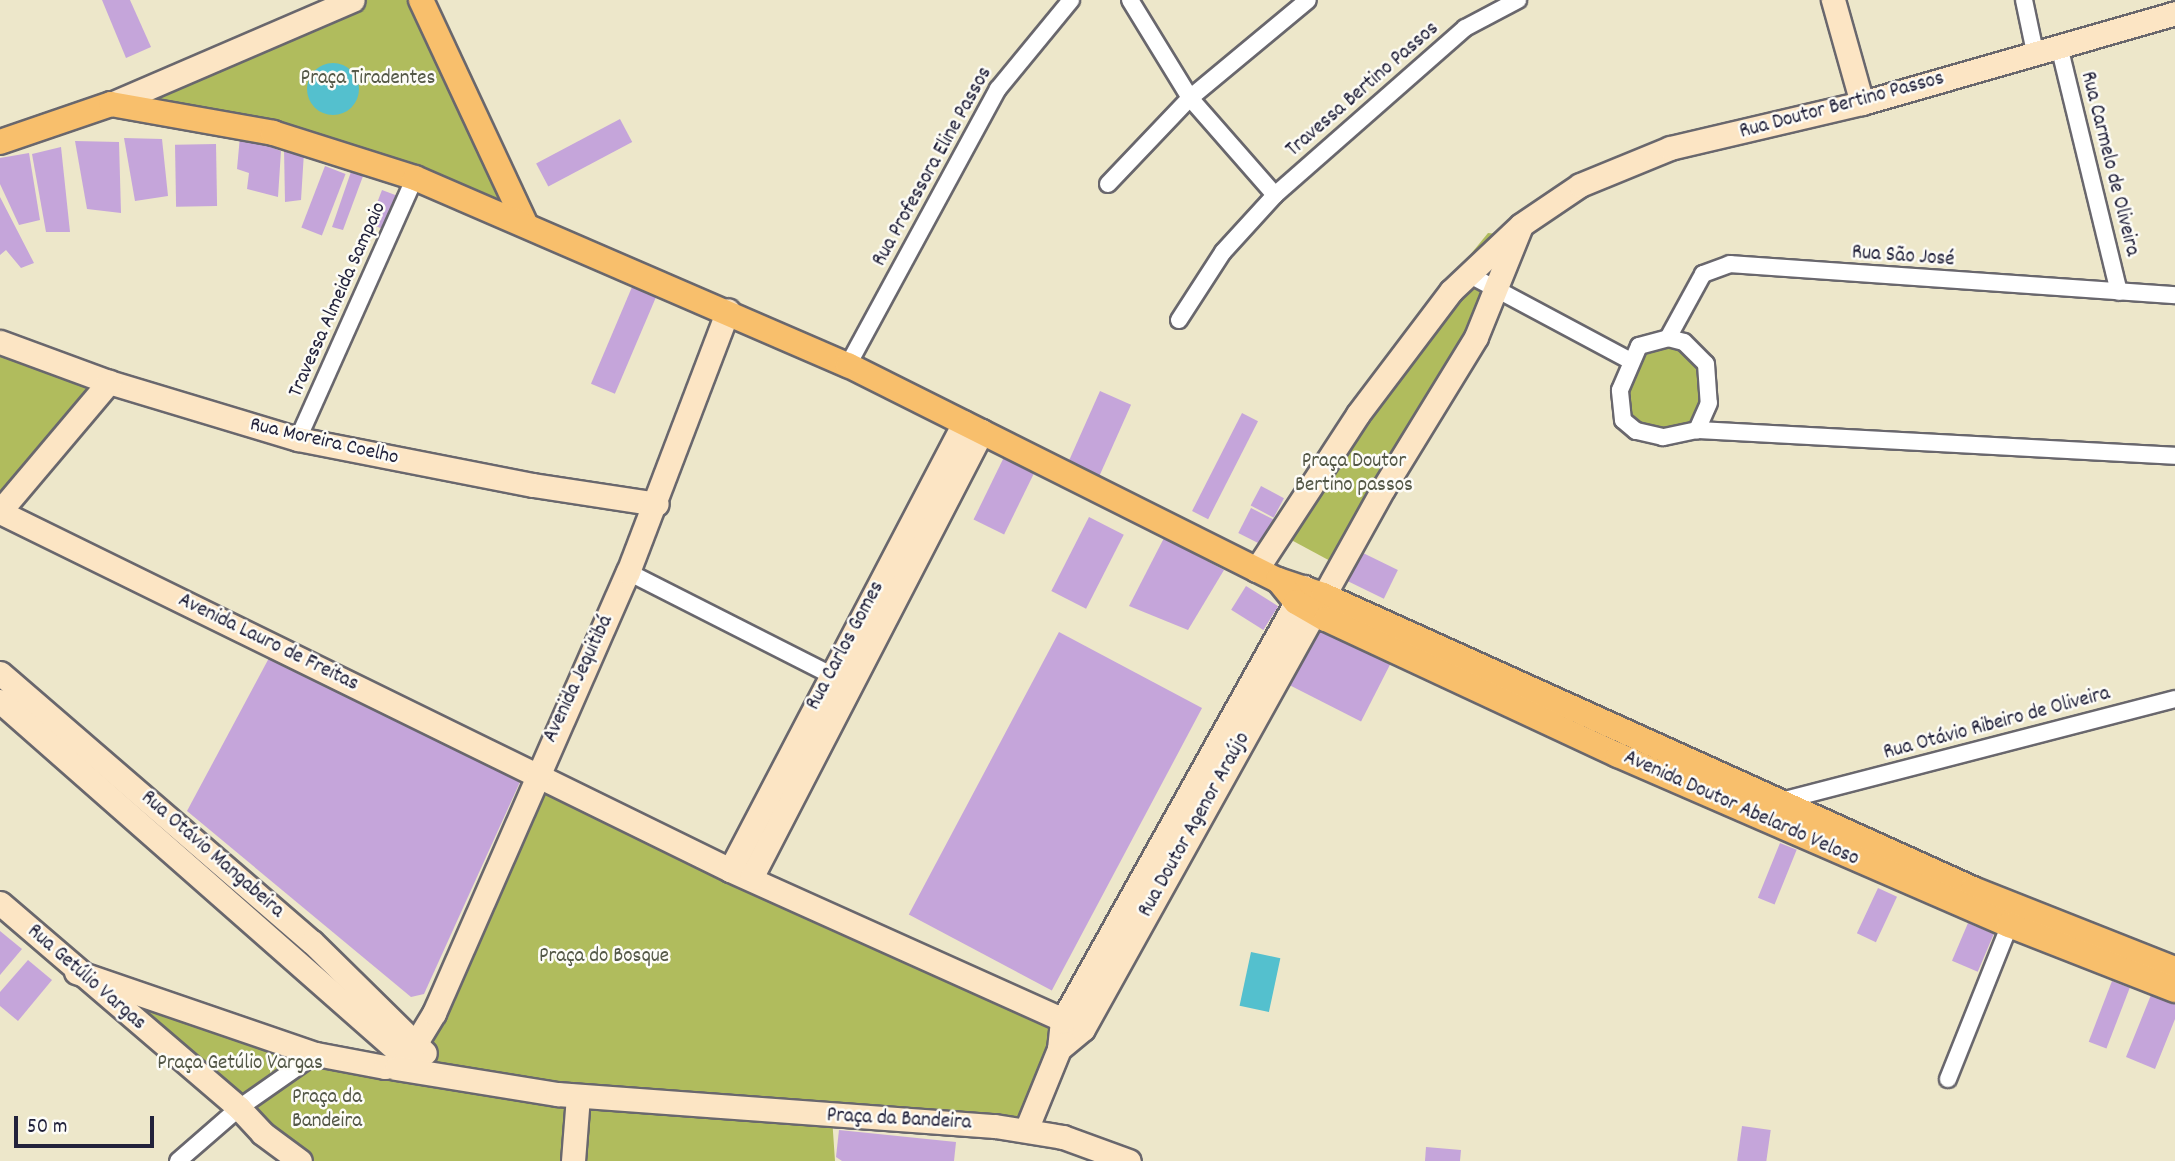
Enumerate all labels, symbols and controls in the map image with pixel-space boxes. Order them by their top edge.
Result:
street label: Travessa Bertino Passos [1282,17,1444,163]
street label: Rua Professora Eline Passos [868,63,998,271]
park label: Praça Tiradentes [301,66,435,92]
street label: Rua Doutor Bertino Passos [1737,67,1947,145]
street label: Rua Carmelo de Oliveira [2074,69,2144,259]
street label: Travessa Almeida Sampaio [284,198,392,402]
street label: Rua São José [1851,241,1955,273]
street label: Rua Moreira Coelho [247,413,401,471]
park label: Praça Doutor Bertino passos [1295,449,1413,499]
street label: Rua Carlos Gomes [801,577,891,715]
street label: Avenida Lauro de Freitas [174,588,362,698]
street label: Avenida Jequitibá [538,611,620,747]
street label: Rua Otávio Ribeiro de Oliveira [1881,682,2113,766]
street label: Rua Doutor Agenor Araújo [1134,728,1256,922]
street label: Avenida Doutor Abelardo Veloso [1620,746,1862,872]
street label: Rua Otávio Mangabeira [135,786,289,924]
street label: Rua Getúlio Vargas [21,920,151,1036]
park label: Praça do Bosque [539,944,669,970]
park label: Praça Getúlio Vargas [157,1051,323,1077]
park label: Praça da Bandeira [292,1085,362,1135]
scale bar [18,1102,158,1146]
street label: Praça da Bandeira [826,1104,972,1136]
text: 50 m [27,1113,67,1143]

